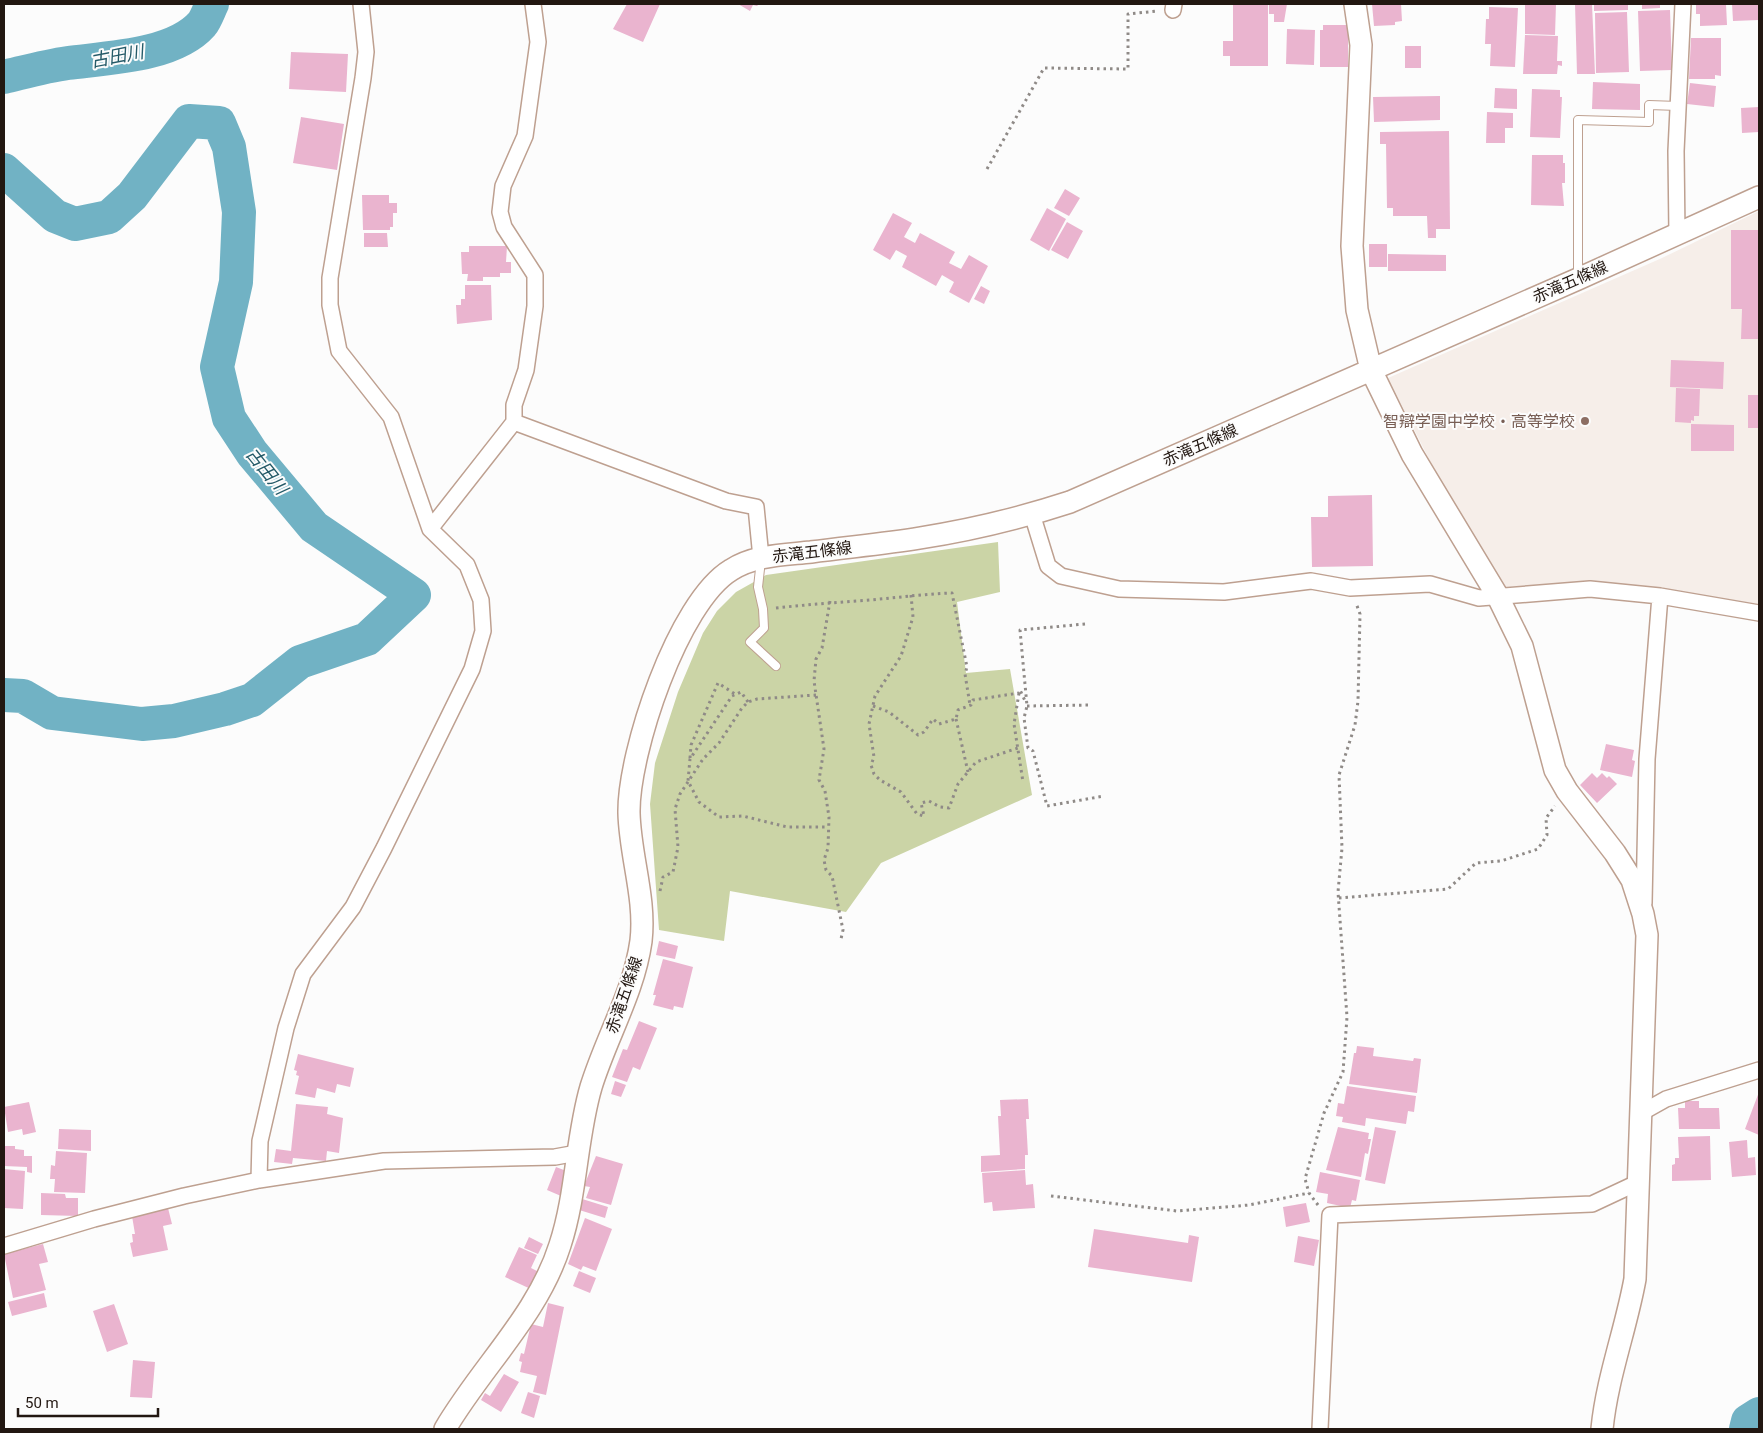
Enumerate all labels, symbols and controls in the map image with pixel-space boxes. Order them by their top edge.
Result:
water label: 古田川 [88,40,147,71]
street label: 赤滝五條線 [1530,257,1610,307]
place label: 智辯学園中学校・高等学校 [1383,412,1575,431]
marker: 智辯学園中学校・高等学校 [1579,415,1591,427]
street label: 赤滝五條線 [1160,420,1240,470]
water label: 古田川 [242,443,293,500]
street label: 赤滝五條線 [771,538,853,566]
street label: 赤滝五條線 [602,954,646,1036]
scale bar [18,1386,158,1418]
text: 50 m [25,1394,59,1412]

